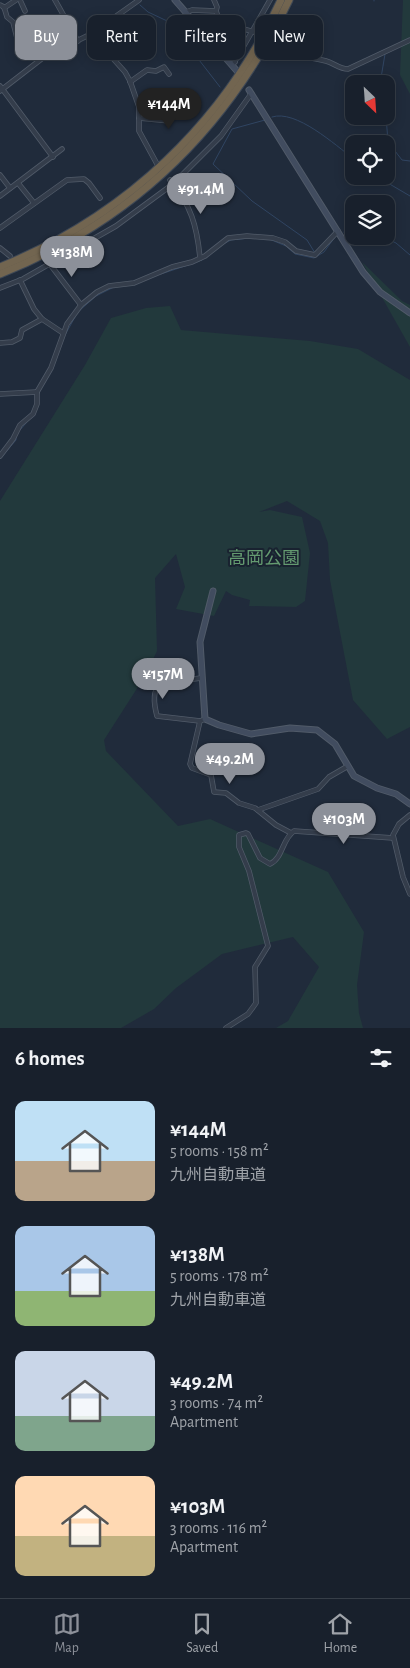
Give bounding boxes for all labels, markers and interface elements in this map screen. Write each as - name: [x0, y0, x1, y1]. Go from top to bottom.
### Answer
- chip: Buy: [15, 15, 77, 60]
- chip: Rent: [87, 15, 156, 60]
- chip: Filters: [166, 15, 245, 60]
- chip: New: [255, 15, 323, 60]
- north arrow: [345, 75, 395, 125]
- map controls: [345, 75, 395, 245]
- pin: ¥144M: [134, 88, 204, 130]
- text: ¥144M: [147, 96, 191, 112]
- button: locate: [345, 135, 395, 185]
- pin: ¥91.4M: [160, 172, 242, 215]
- text: ¥91.4M: [178, 181, 224, 197]
- button: layers: [345, 195, 395, 245]
- pin: ¥138M: [37, 236, 107, 278]
- text: ¥138M: [51, 244, 93, 260]
- park label: 高岡公園: [228, 549, 300, 568]
- pin: ¥157M: [128, 658, 198, 700]
- text: ¥157M: [143, 666, 183, 682]
- pin: ¥49.2M: [189, 742, 271, 785]
- text: ¥49.2M: [206, 751, 254, 767]
- pin: ¥103M: [309, 802, 379, 845]
- text: ¥103M: [323, 811, 365, 827]
- icon: filters: [367, 1044, 395, 1072]
- text: 6 homes: [15, 1048, 85, 1069]
- text: ¥144M: [170, 1119, 226, 1140]
- icon: home: [55, 1121, 115, 1181]
- text: 5 rooms · 158 m²: [170, 1143, 269, 1159]
- text: 九州自動車道: [170, 1167, 266, 1183]
- text: ¥138M: [170, 1244, 225, 1265]
- icon: home: [55, 1246, 115, 1306]
- text: 5 rooms · 178 m²: [170, 1268, 268, 1284]
- text: 九州自動車道: [170, 1292, 266, 1308]
- icon: home: [55, 1371, 115, 1431]
- text: ¥49.2M: [170, 1371, 233, 1392]
- text: 3 rooms · 74 m²: [170, 1395, 263, 1411]
- text: Apartment: [170, 1414, 238, 1430]
- icon: home: [55, 1496, 115, 1556]
- text: ¥103M: [170, 1496, 225, 1517]
- text: 3 rooms · 116 m²: [170, 1520, 267, 1536]
- text: Apartment: [170, 1539, 238, 1555]
- tab: Map: [53, 1610, 81, 1657]
- tab: Saved: [186, 1610, 218, 1657]
- tab: Home: [324, 1610, 357, 1657]

